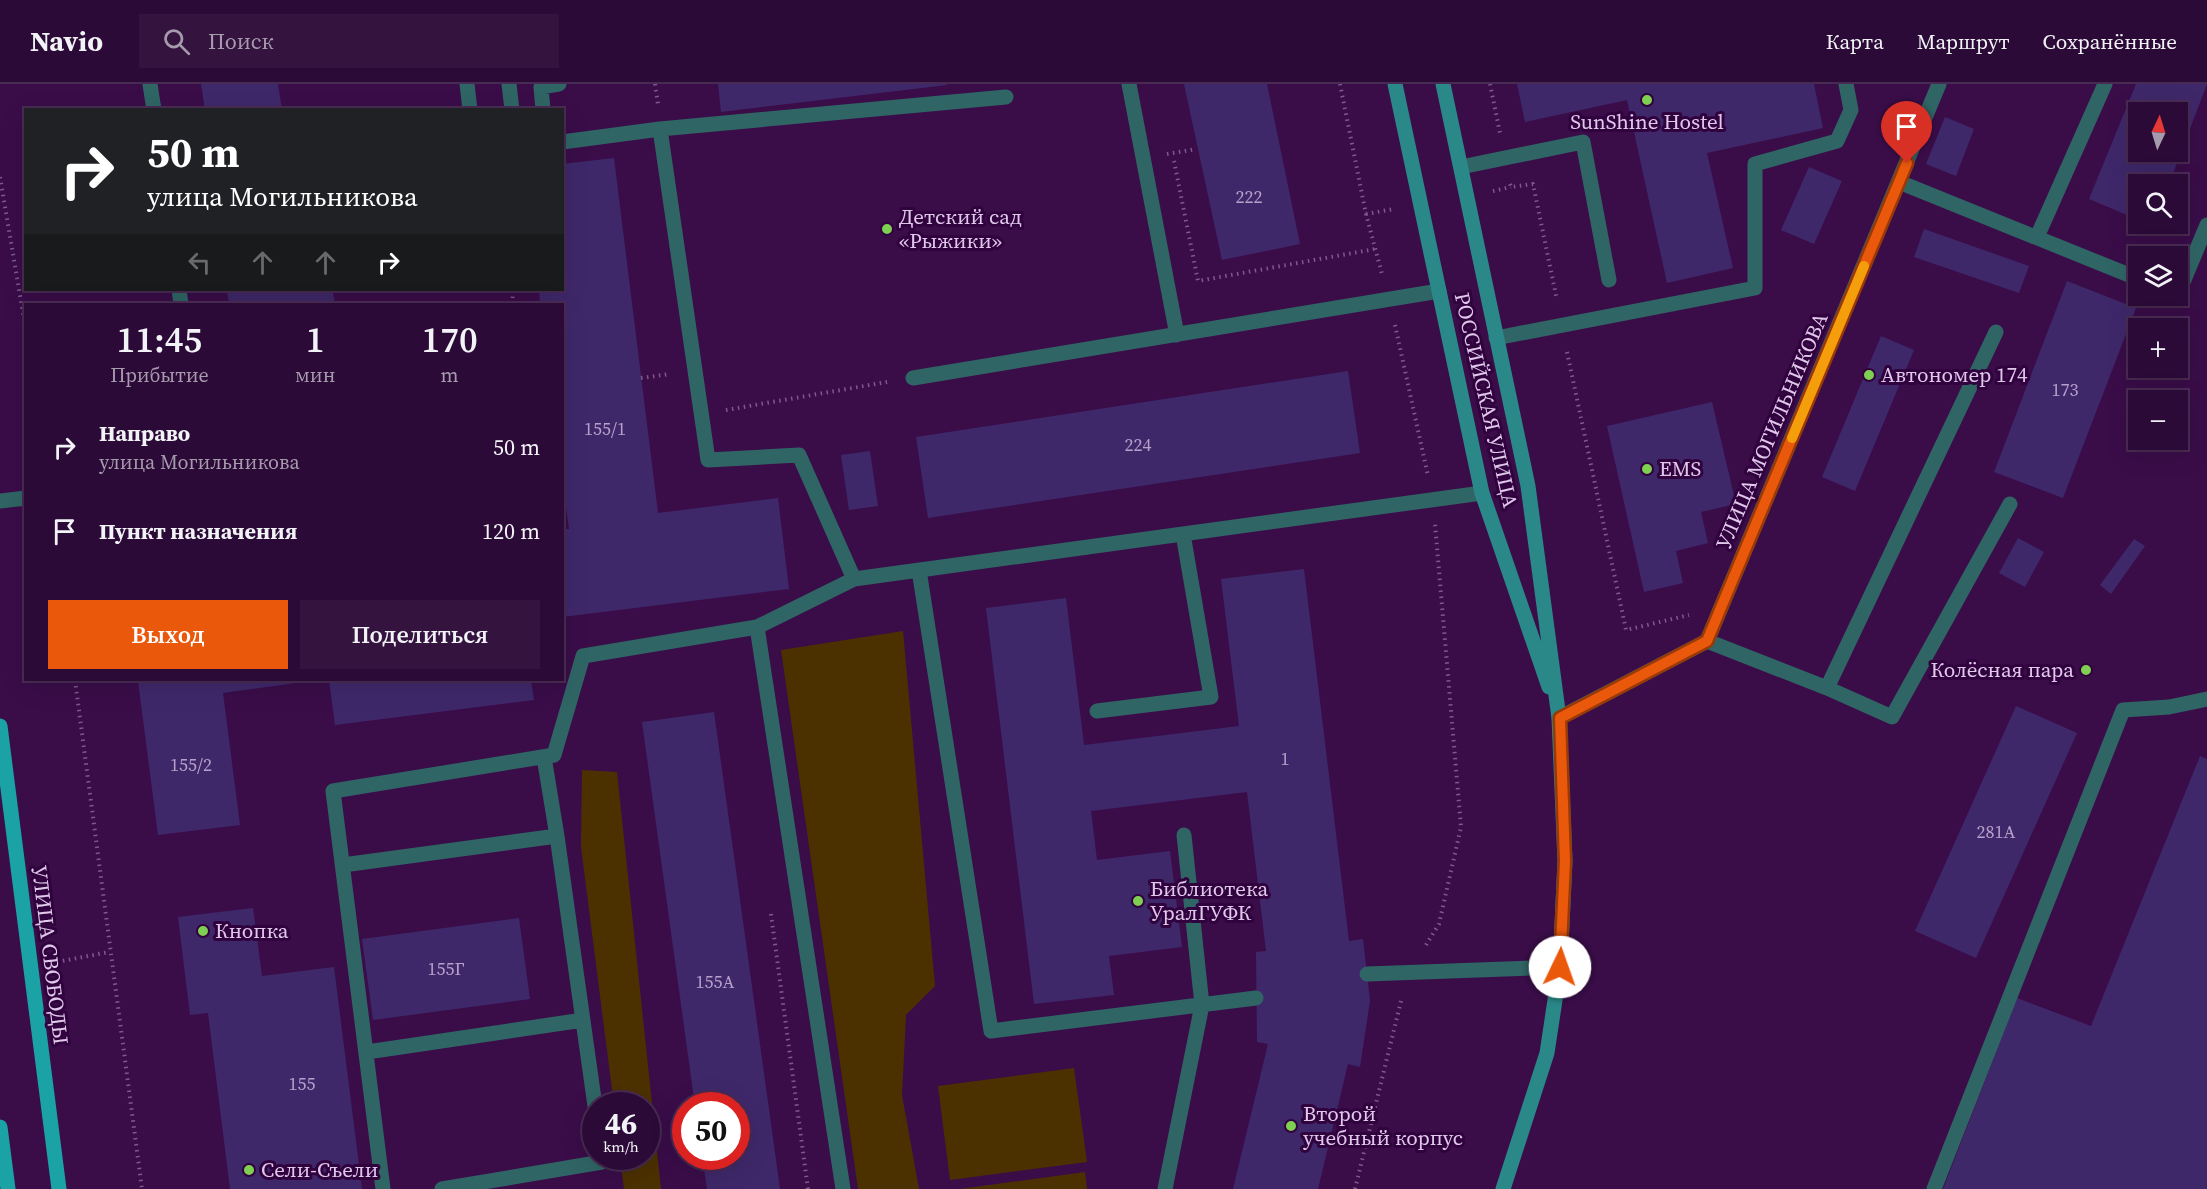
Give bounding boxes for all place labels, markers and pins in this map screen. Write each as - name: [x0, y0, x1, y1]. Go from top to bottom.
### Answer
- marker: SunShine Hostel: [1640, 93, 1654, 107]
- pin: [1881, 101, 1932, 163]
- place label: SunShine Hostel: [1570, 107, 1724, 136]
- place label: Детский сад «Рыжики»: [899, 202, 1022, 255]
- marker: Детский сад «Рыжики»: [880, 222, 894, 236]
- place label: Автономер 174: [1881, 360, 2028, 389]
- marker: Автономер 174: [1862, 368, 1876, 382]
- place label: EMS: [1659, 454, 1701, 483]
- marker: EMS: [1640, 462, 1654, 476]
- place label: Колёсная пара: [1931, 655, 2074, 684]
- marker: Колёсная пара: [2079, 663, 2093, 677]
- place label: Библиотека УралГУФК: [1150, 874, 1268, 927]
- marker: Библиотека УралГУФК: [1131, 894, 1145, 908]
- place label: Кнопка: [215, 916, 289, 945]
- marker: Кнопка: [196, 924, 210, 938]
- place label: Второй учебный корпус: [1303, 1099, 1463, 1152]
- marker: Второй учебный корпус: [1284, 1119, 1298, 1133]
- place label: Сели-Съели: [261, 1155, 378, 1184]
- marker: Сели-Съели: [242, 1163, 256, 1177]

